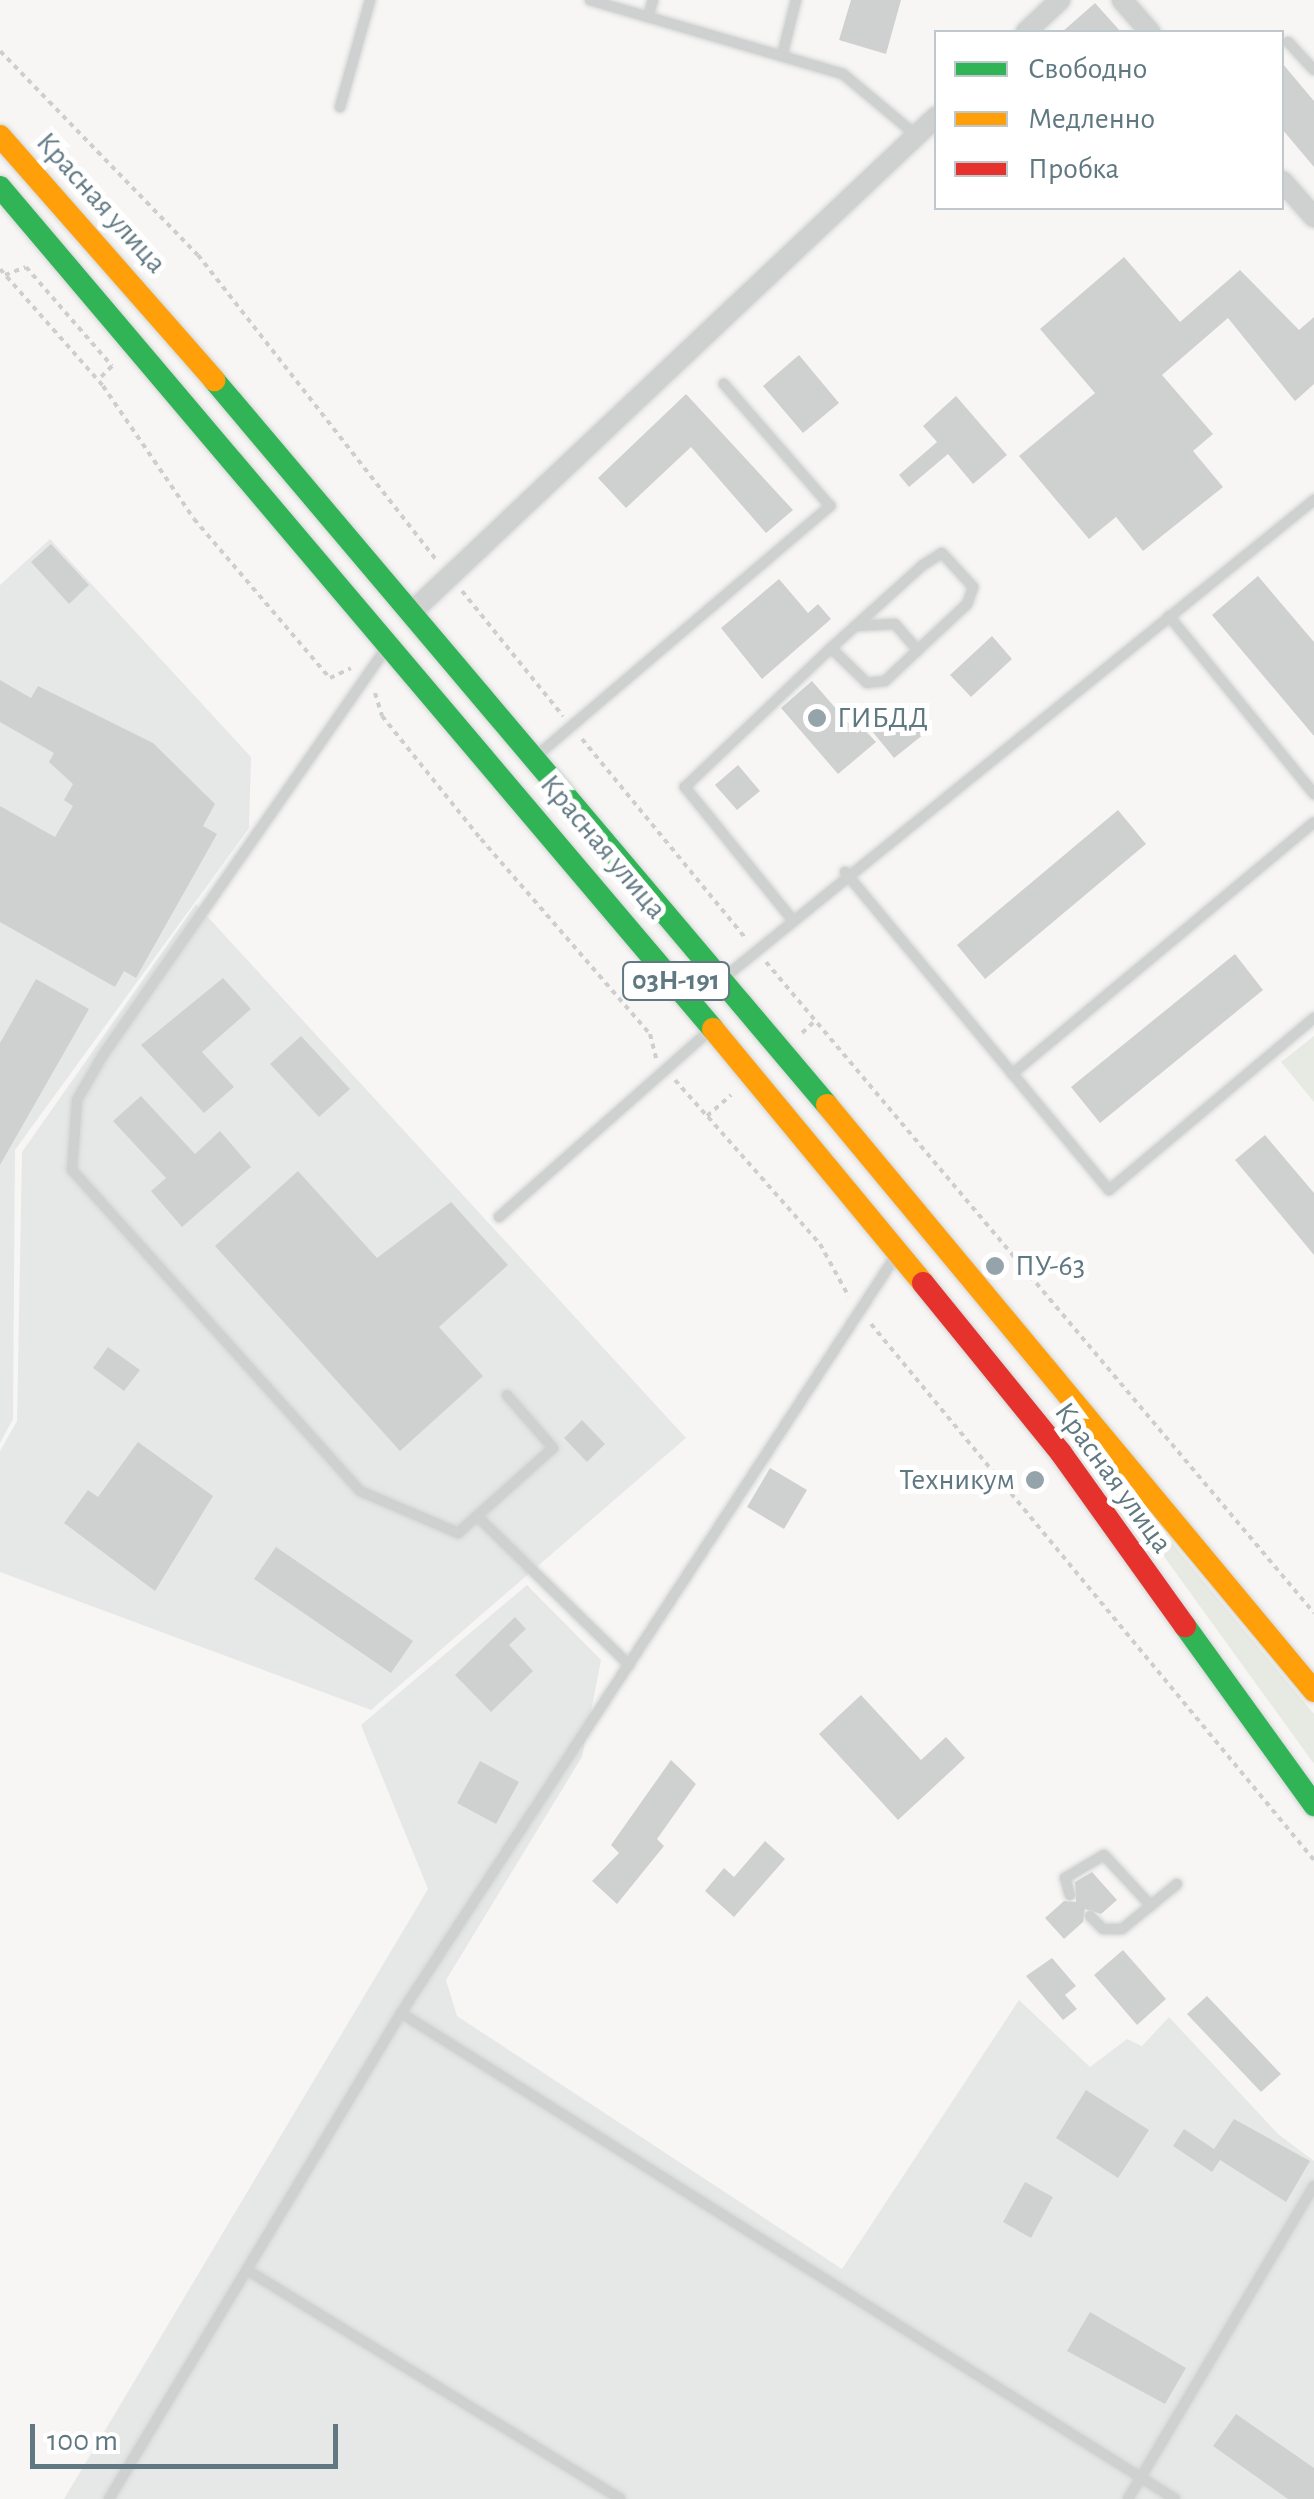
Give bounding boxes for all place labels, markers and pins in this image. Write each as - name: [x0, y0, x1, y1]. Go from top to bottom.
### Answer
- place label: ГИБДД: [837, 700, 928, 736]
- marker: ГИБДД: [806, 707, 828, 729]
- place label: ПУ-63: [1015, 1248, 1085, 1284]
- marker: ПУ-63: [984, 1255, 1006, 1277]
- place label: Техникум: [899, 1462, 1015, 1498]
- marker: Техникум: [1024, 1469, 1046, 1491]

